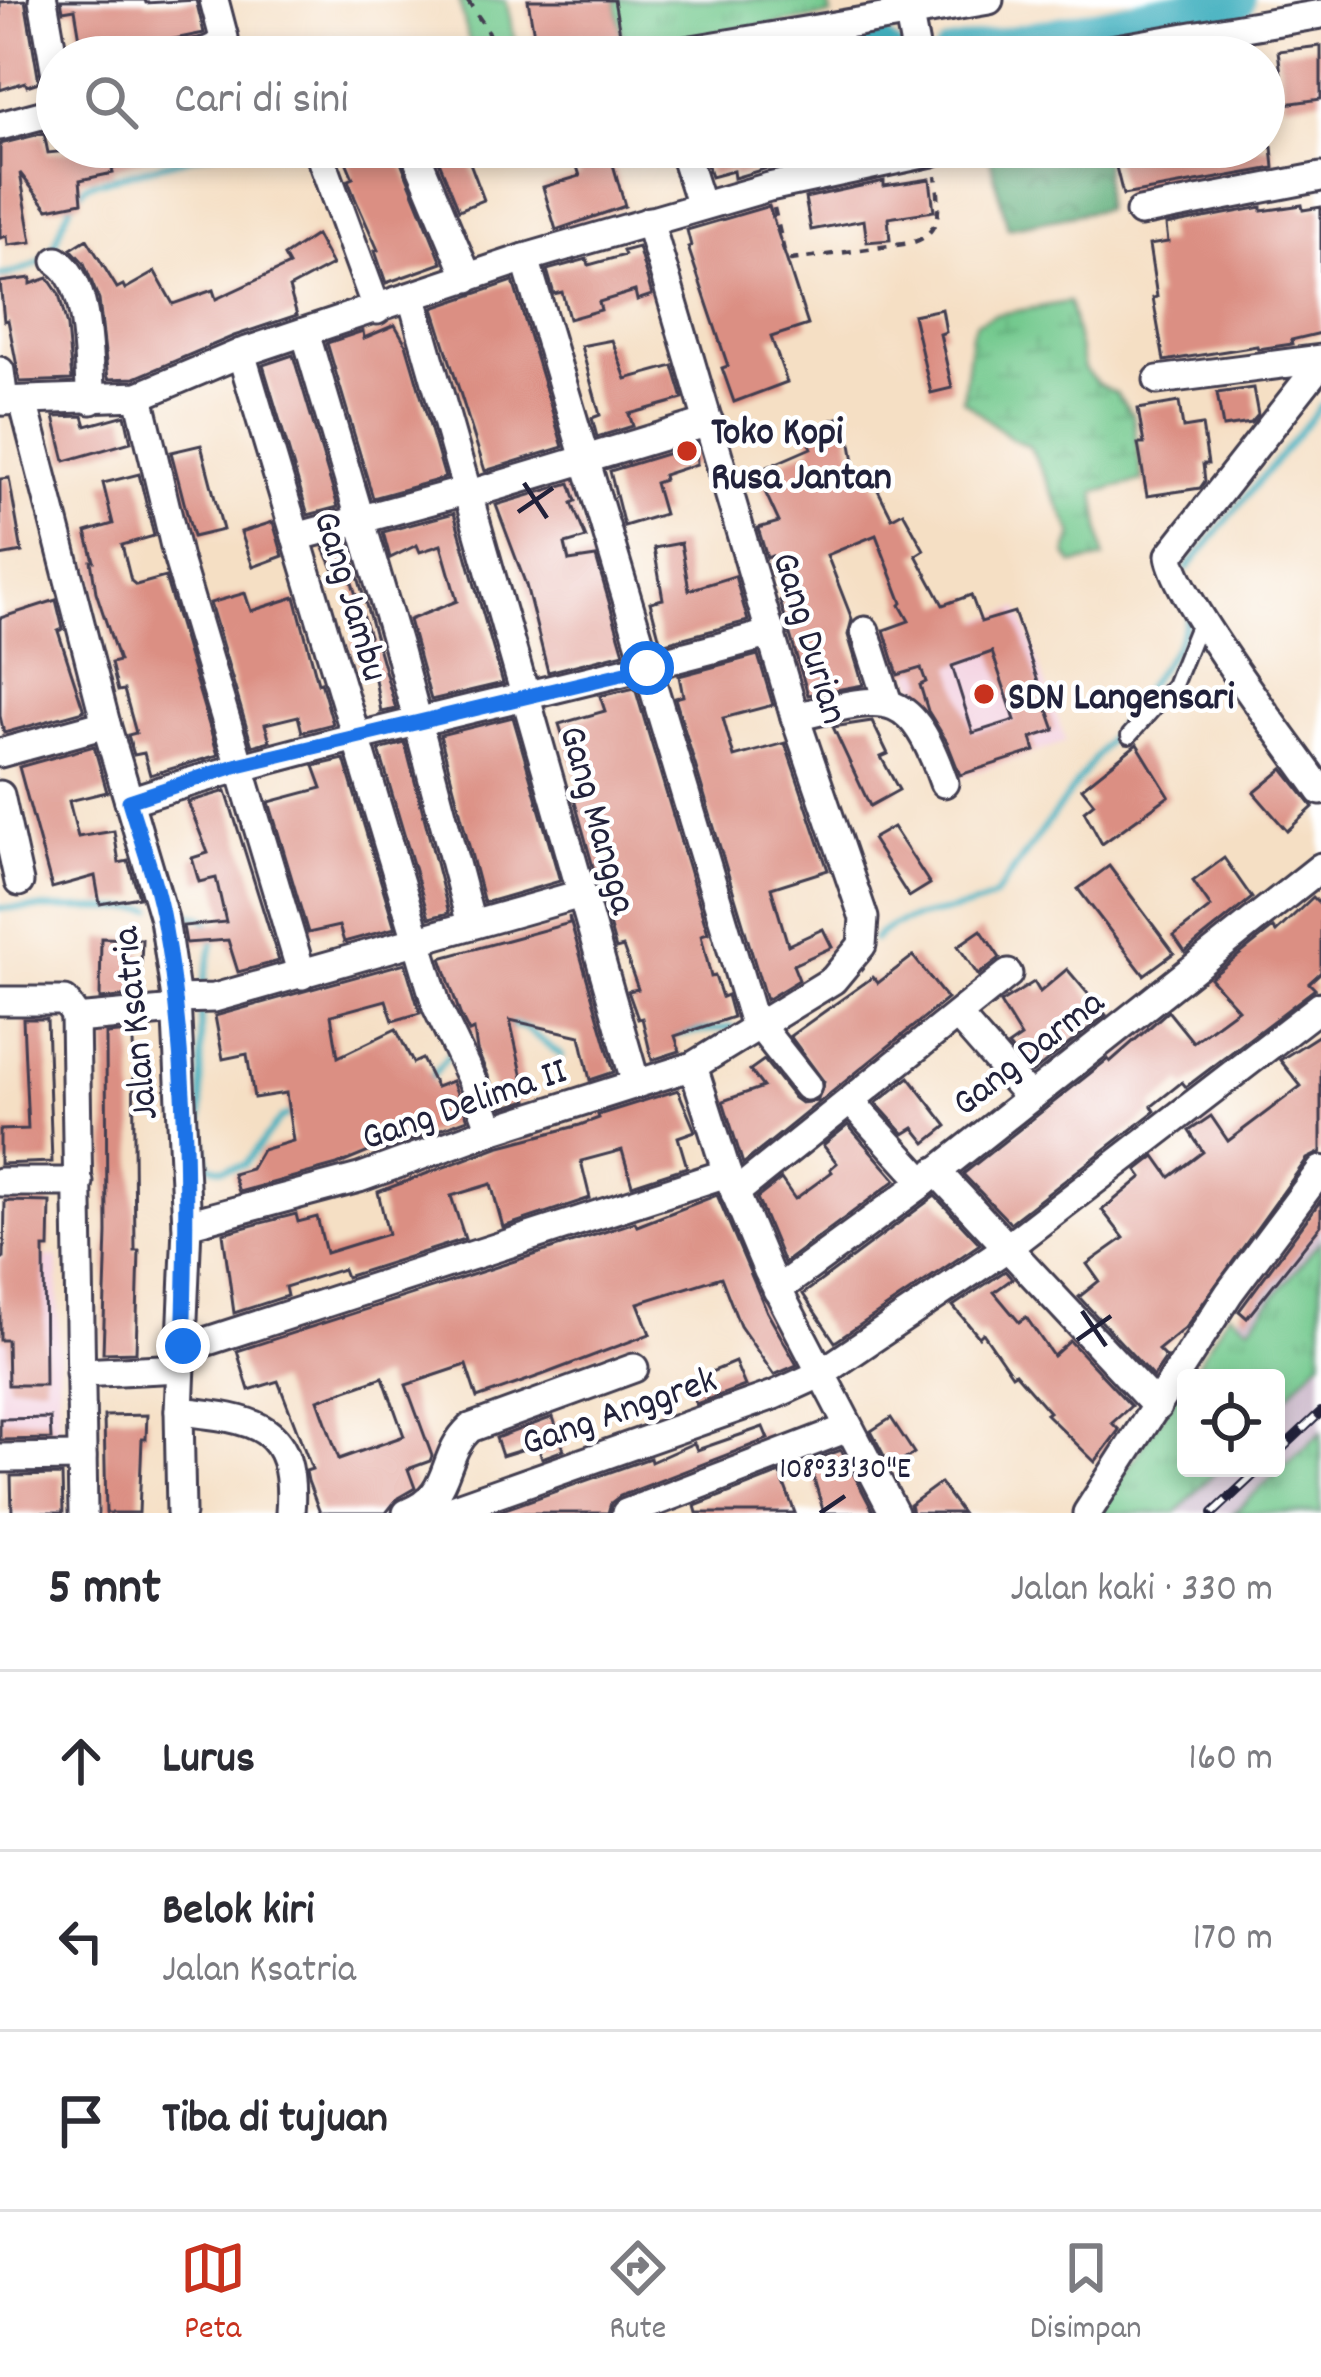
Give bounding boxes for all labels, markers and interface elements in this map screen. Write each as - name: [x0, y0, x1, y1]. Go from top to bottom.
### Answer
- search box: [36, 36, 1285, 168]
- icon: search: [78, 69, 144, 135]
- text: Cari di sini: [174, 70, 348, 134]
- place label: Toko Kopi Rusa Jantan: [711, 408, 892, 508]
- marker: Toko Kopi Rusa Jantan: [674, 438, 700, 464]
- street label: Gang Jambu: [296, 505, 400, 689]
- street label: Gang Durian: [755, 546, 859, 732]
- route start: [620, 641, 674, 695]
- place label: SDN Langensari: [1008, 673, 1234, 728]
- marker: SDN Langensari: [971, 681, 997, 707]
- street label: Gang Mangga: [542, 720, 648, 922]
- street label: Jalan Ksatria: [101, 923, 176, 1123]
- street label: Gang Darma: [942, 978, 1118, 1132]
- street label: Gang Delima II: [355, 1046, 575, 1168]
- route end: [156, 1319, 210, 1373]
- street label: Gang Anggrek: [515, 1355, 725, 1473]
- map controls: [1177, 1369, 1285, 1477]
- button: locate: [1177, 1369, 1285, 1477]
- text: 108°33'30"E: [779, 1450, 911, 1493]
- text: 5 mnt: [48, 1555, 161, 1627]
- text: Jalan kaki · 330 m: [1010, 1564, 1273, 1619]
- icon: ahead: [48, 1728, 114, 1794]
- text: Lurus: [162, 1729, 255, 1793]
- text: 160 m: [1188, 1733, 1273, 1788]
- text: Belok kiri: [162, 1881, 314, 1945]
- icon: left: [48, 1908, 114, 1974]
- text: 170 m: [1193, 1913, 1273, 1968]
- text: Jalan Ksatria: [162, 1945, 356, 2000]
- icon: arrive: [48, 2088, 114, 2154]
- text: Tiba di tujuan: [162, 2089, 388, 2153]
- tab: Peta: [180, 2235, 246, 2354]
- tab: Rute: [605, 2235, 671, 2354]
- tab: Disimpan: [1030, 2235, 1141, 2354]

